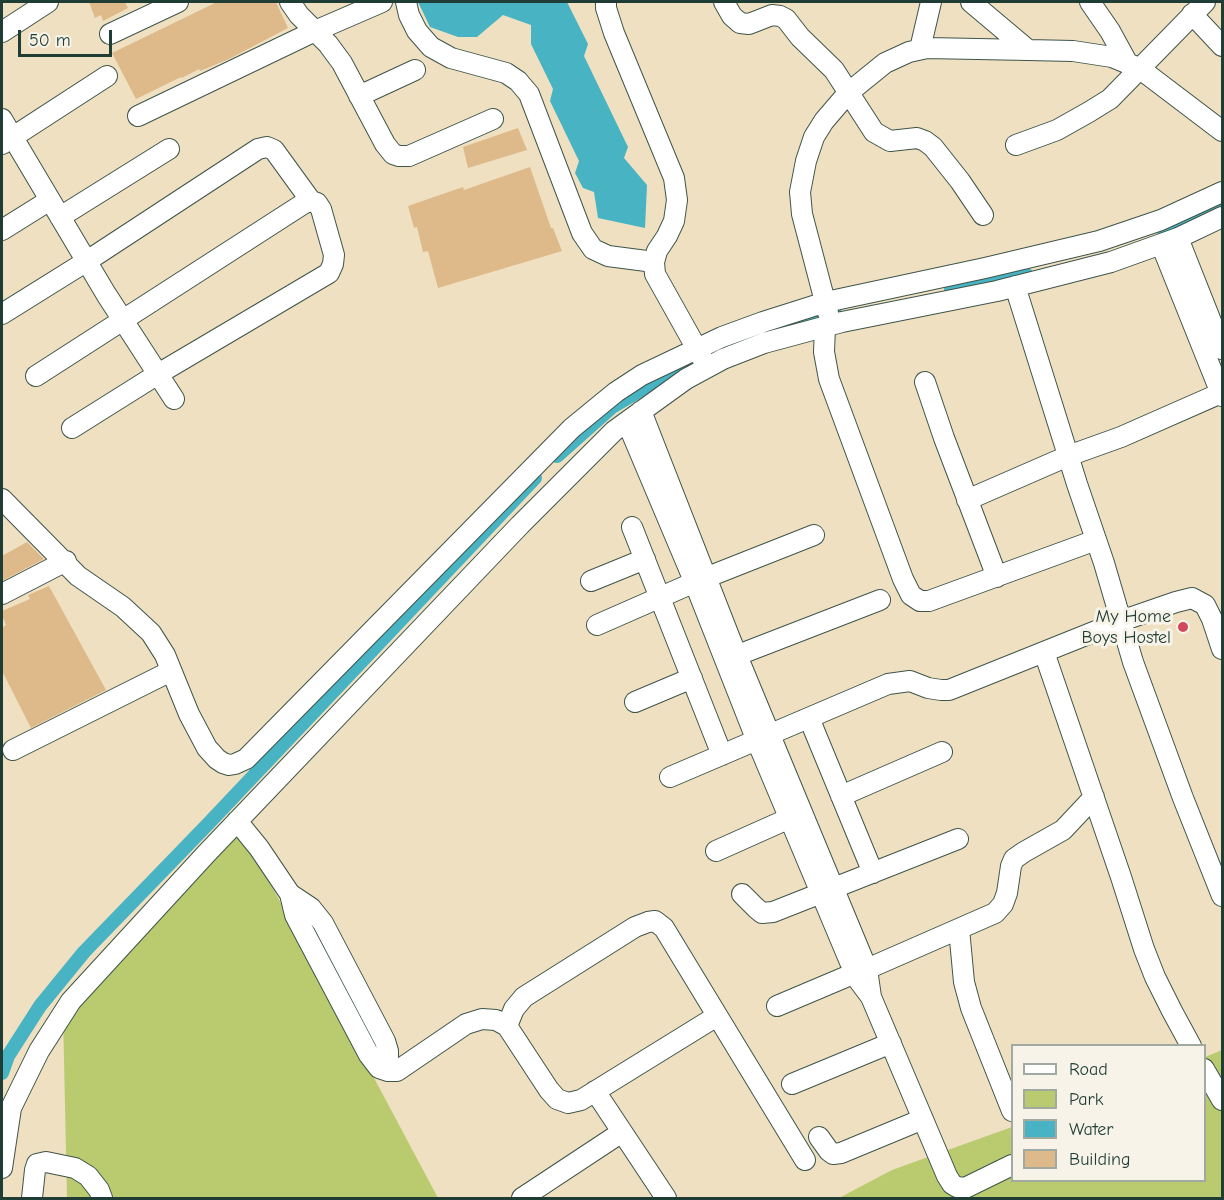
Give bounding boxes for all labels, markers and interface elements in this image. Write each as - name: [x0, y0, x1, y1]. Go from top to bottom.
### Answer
- scale bar: [21, 18, 116, 56]
- text: 50 m: [29, 30, 71, 51]
- place label: My Home Boys Hostel: [1081, 606, 1171, 648]
- marker: My Home Boys Hostel: [1176, 620, 1190, 634]
- legend: [1011, 1044, 1206, 1182]
- text: Road: [1069, 1059, 1108, 1080]
- text: Park: [1069, 1089, 1103, 1110]
- text: Water: [1069, 1119, 1113, 1140]
- text: Building: [1069, 1149, 1131, 1170]

